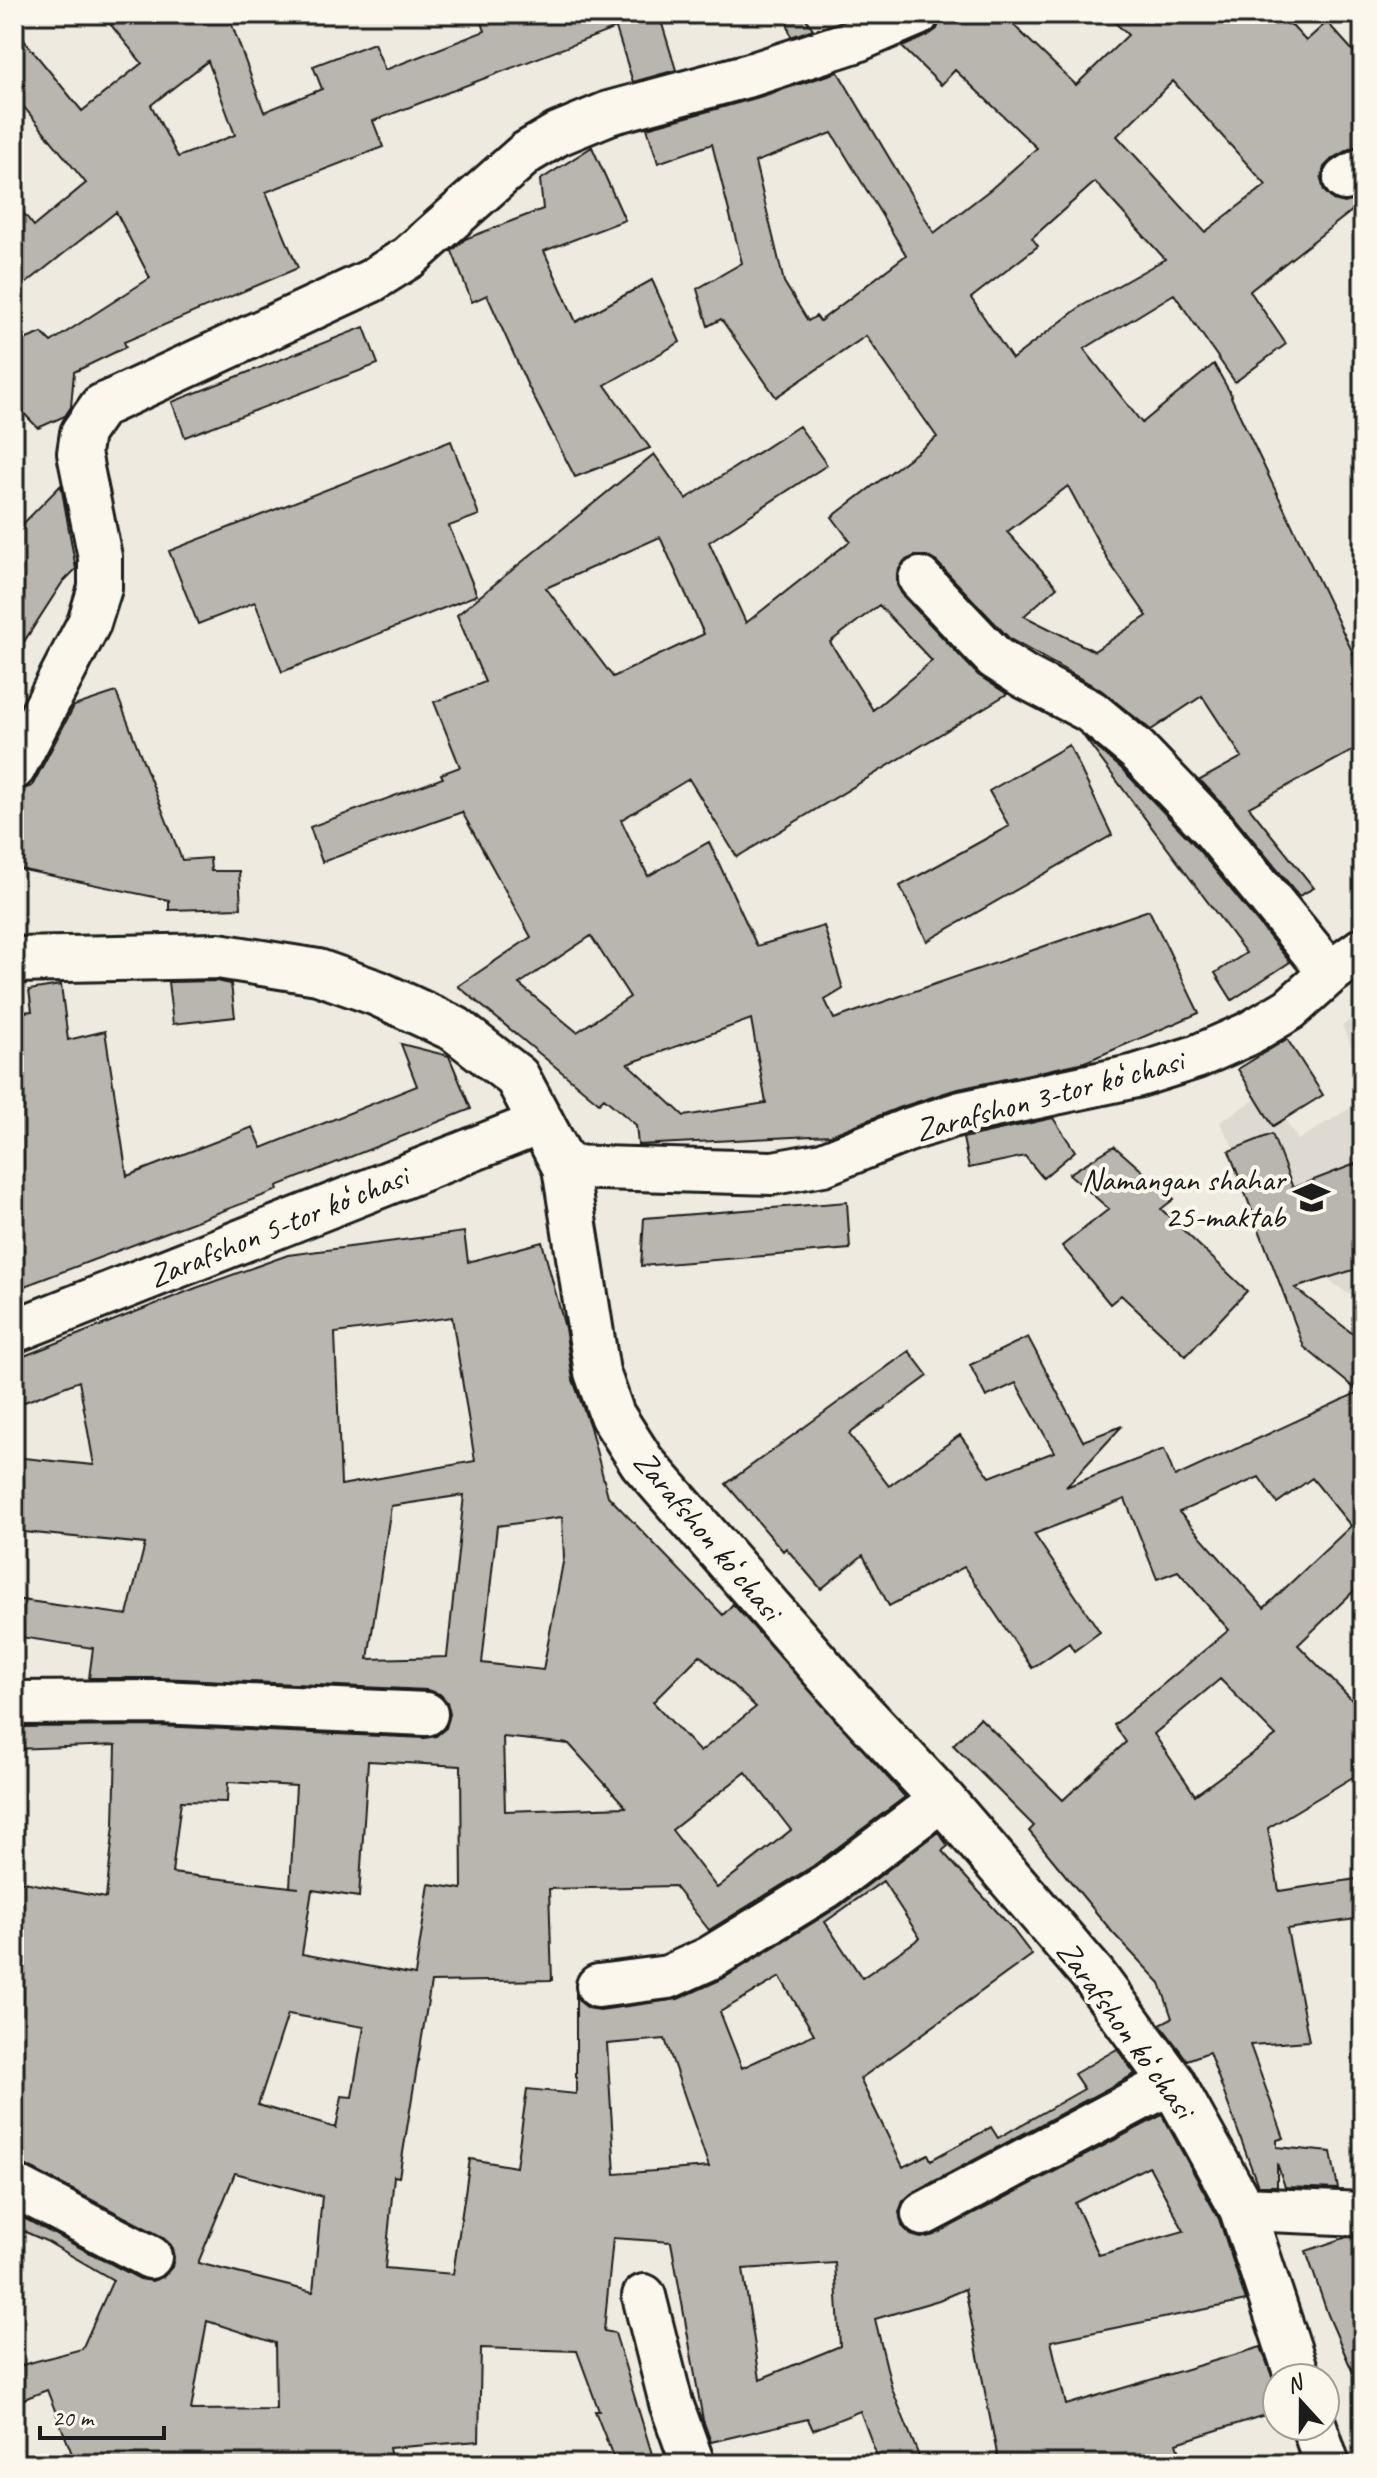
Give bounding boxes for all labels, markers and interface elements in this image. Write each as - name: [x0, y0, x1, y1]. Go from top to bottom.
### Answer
- street label: Zarafshon 3-tor koʻchasi: [911, 1039, 1191, 1151]
- street label: Zarafshon 5-tor koʻchasi: [143, 1154, 417, 1297]
- place label: Namangan shahar 25-maktab: [1081, 1159, 1287, 1237]
- school or university icon: Namangan shahar 25-maktab: [1292, 1178, 1330, 1216]
- street label: Zarafshon koʻchasi: [624, 1442, 793, 1632]
- street label: Zarafshon koʻchasi: [1047, 1932, 1206, 2129]
- north arrow: [1261, 2362, 1341, 2442]
- text: N: [1283, 2368, 1309, 2400]
- scale bar: [40, 2390, 164, 2440]
- text: 20 m: [52, 2403, 95, 2433]

